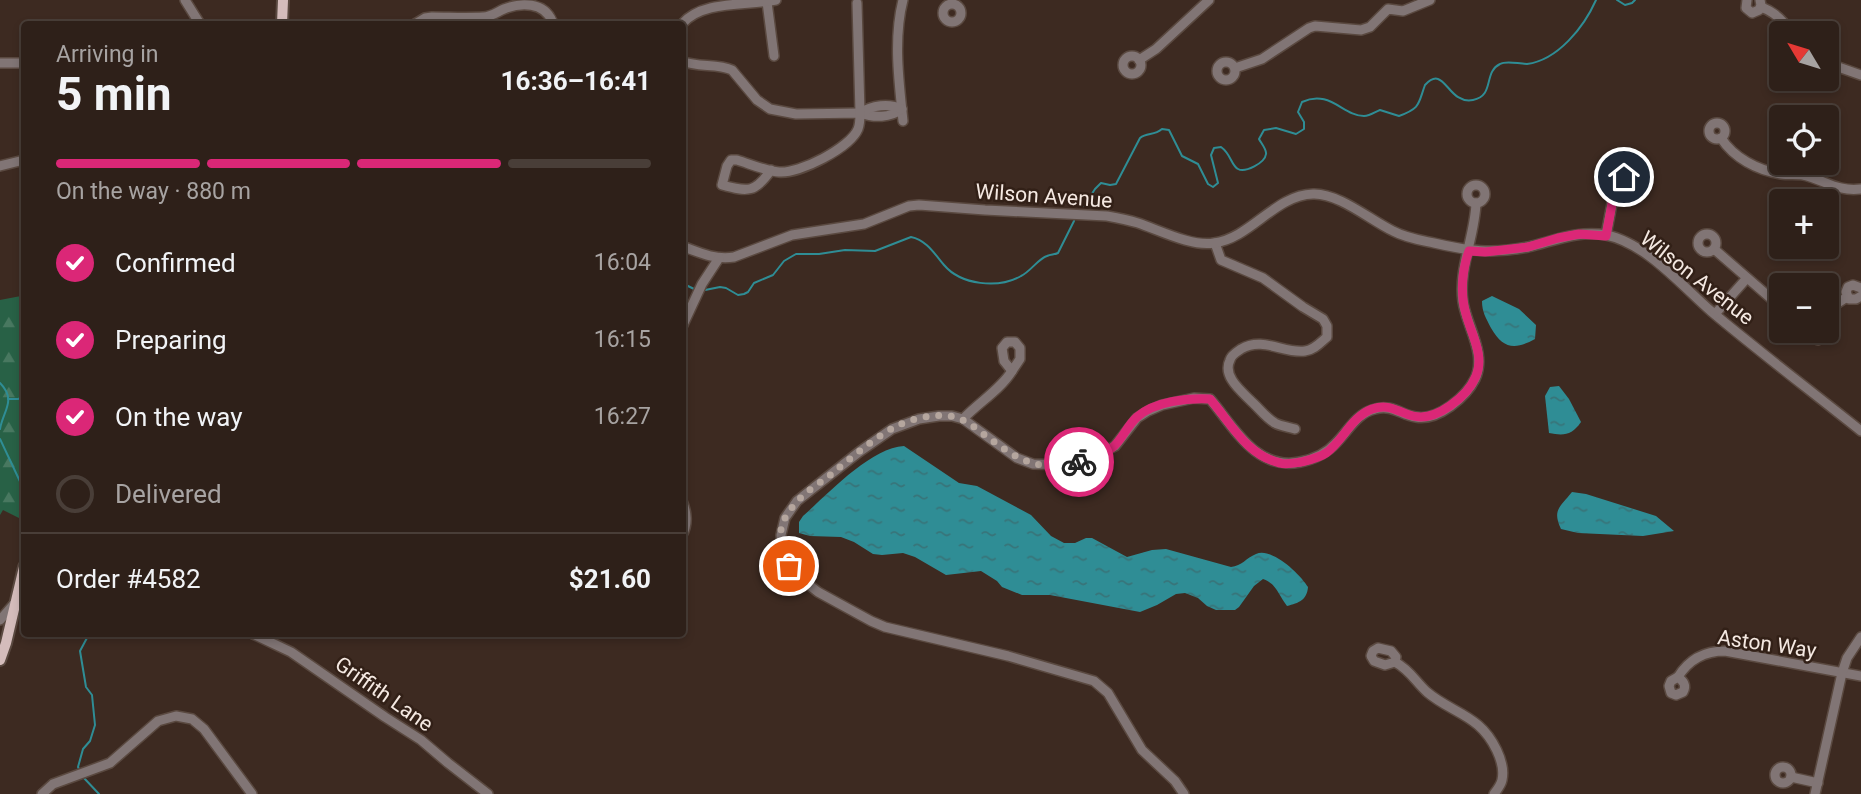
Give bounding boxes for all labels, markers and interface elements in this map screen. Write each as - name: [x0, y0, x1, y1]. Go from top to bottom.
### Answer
- north arrow: [1769, 21, 1839, 91]
- map controls: [1769, 21, 1839, 343]
- text: Arriving in: [56, 41, 159, 68]
- text: 16:36–16:41: [501, 66, 651, 96]
- text: 5 min: [56, 67, 172, 121]
- button: locate: [1769, 105, 1839, 175]
- pin: [1594, 147, 1654, 207]
- icon: home: [1605, 158, 1643, 196]
- text: On the way · 880 m: [56, 178, 251, 205]
- street label: Wilson Avenue: [975, 179, 1113, 213]
- button: +: [1769, 189, 1839, 259]
- street label: Wilson Avenue: [1636, 226, 1758, 330]
- icon: check: [56, 244, 94, 282]
- text: Confirmed: [115, 248, 236, 278]
- text: 16:04: [594, 249, 651, 276]
- button: −: [1769, 273, 1839, 343]
- icon: check: [56, 321, 94, 359]
- text: Preparing: [115, 325, 227, 355]
- text: 16:15: [594, 326, 651, 353]
- icon: check: [56, 398, 94, 436]
- text: On the way: [115, 402, 243, 432]
- text: 16:27: [594, 403, 651, 430]
- courier: [1044, 427, 1114, 497]
- icon: bike: [1060, 443, 1098, 481]
- text: Delivered: [115, 479, 222, 509]
- pin: [759, 536, 819, 596]
- icon: bag: [770, 547, 808, 585]
- text: Order #4582: [56, 564, 201, 594]
- text: $21.60: [569, 564, 651, 594]
- street label: Aston Way: [1716, 625, 1818, 663]
- street label: Griffith Lane: [331, 652, 437, 736]

